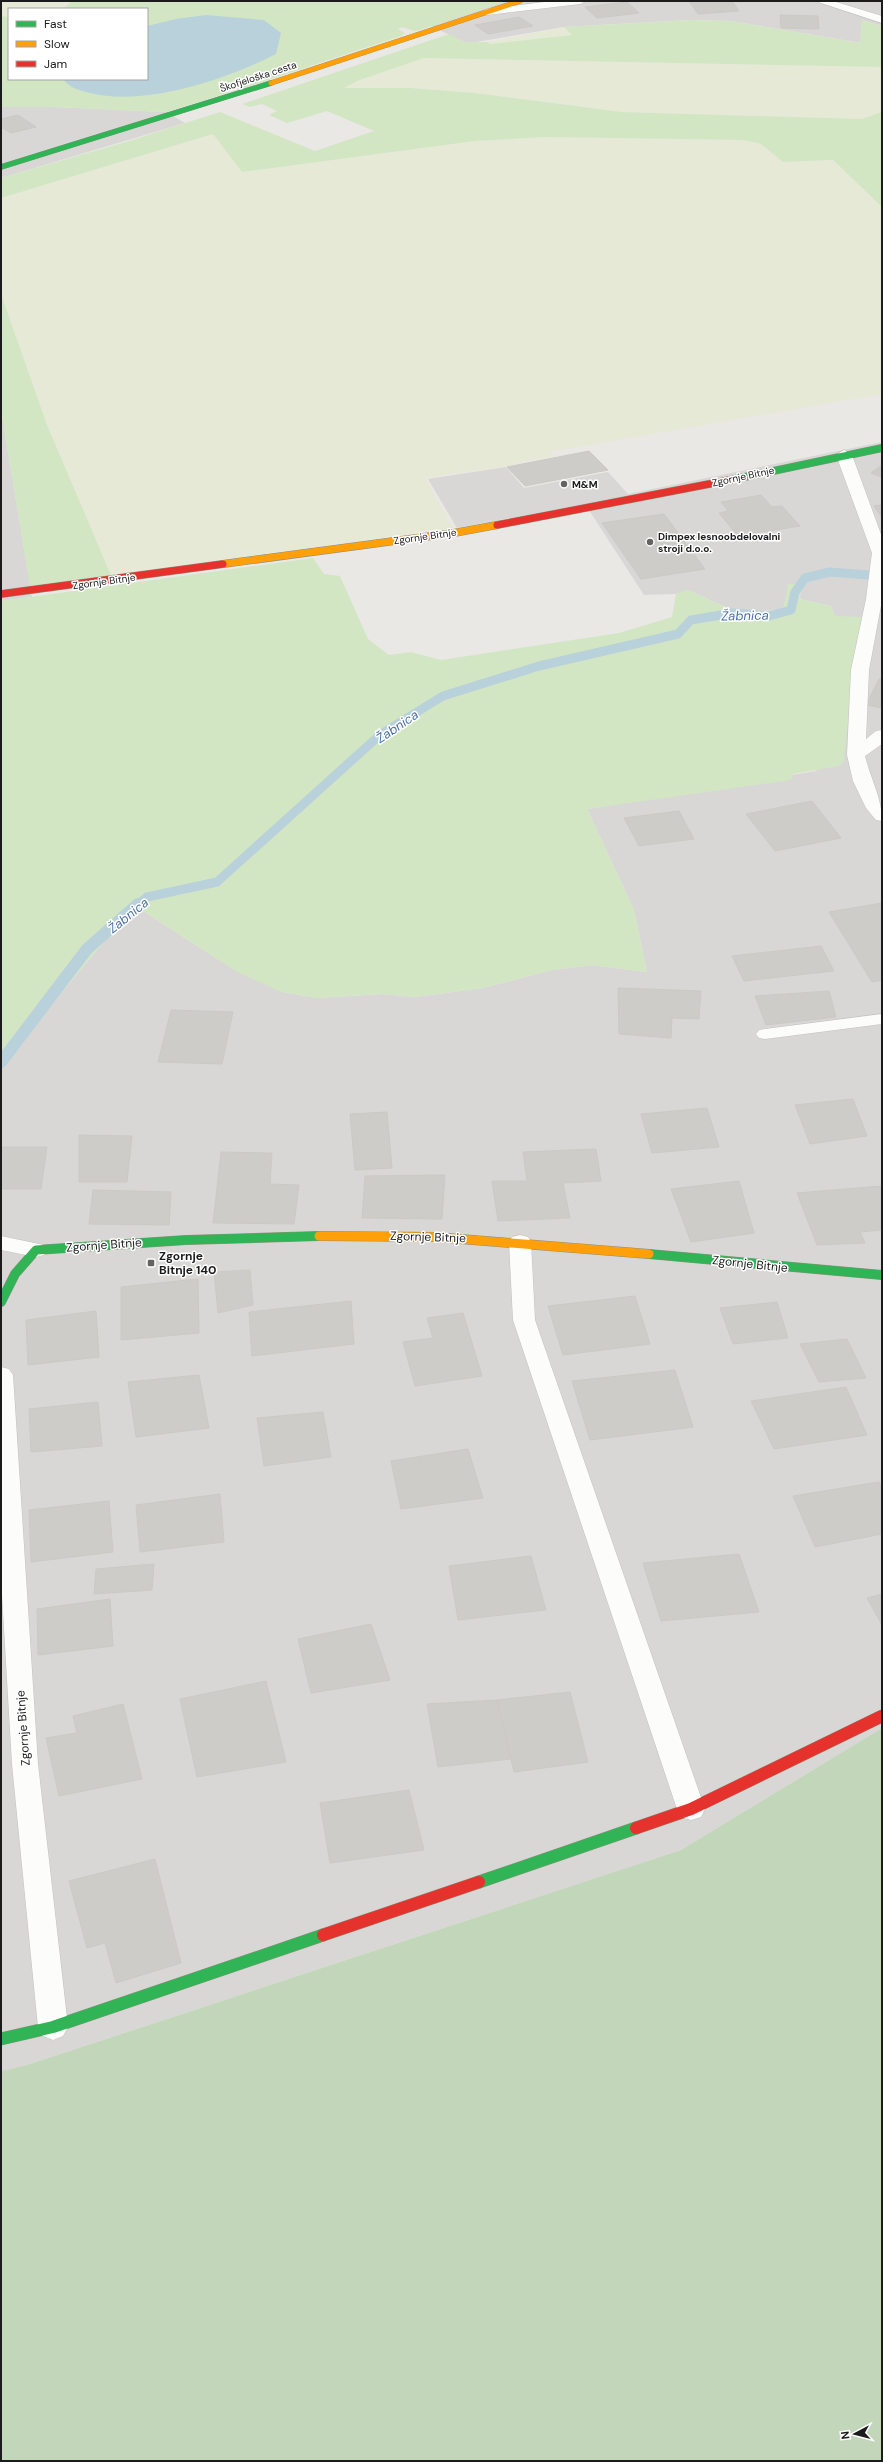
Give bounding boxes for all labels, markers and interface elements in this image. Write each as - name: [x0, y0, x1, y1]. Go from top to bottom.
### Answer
- legend: [8, 8, 148, 80]
- text: Fast: [44, 16, 67, 32]
- text: Slow: [44, 36, 70, 52]
- text: Jam: [44, 56, 67, 72]
- street label: Škofjeloška cesta: [218, 58, 298, 95]
- street label: Zgornje Bitnje: [711, 464, 776, 489]
- place label: M&M: [572, 478, 598, 491]
- marker: M&M: [559, 479, 569, 489]
- street label: Zgornje Bitnje: [393, 526, 458, 547]
- place label: Dimpex lesnoobdelovalni stroji d.o.o.: [658, 530, 781, 555]
- marker: Dimpex lesnoobdelovalni stroji d.o.o.: [645, 537, 655, 547]
- street label: Zgornje Bitnje: [72, 571, 137, 592]
- water label: Žabnica: [721, 607, 769, 624]
- water label: Žabnica: [373, 706, 422, 747]
- water label: Žabnica: [105, 894, 152, 937]
- street label: Zgornje Bitnje: [390, 1228, 466, 1246]
- street label: Zgornje Bitnje: [66, 1234, 143, 1256]
- place label: Zgornje Bitnje 140: [159, 1248, 217, 1278]
- street label: Zgornje Bitnje: [711, 1252, 789, 1276]
- marker: Zgornje Bitnje 140: [146, 1258, 156, 1268]
- street label: Zgornje Bitnje: [12, 1689, 34, 1766]
- north arrow: [835, 2414, 875, 2454]
- text: N: [838, 2430, 853, 2440]

